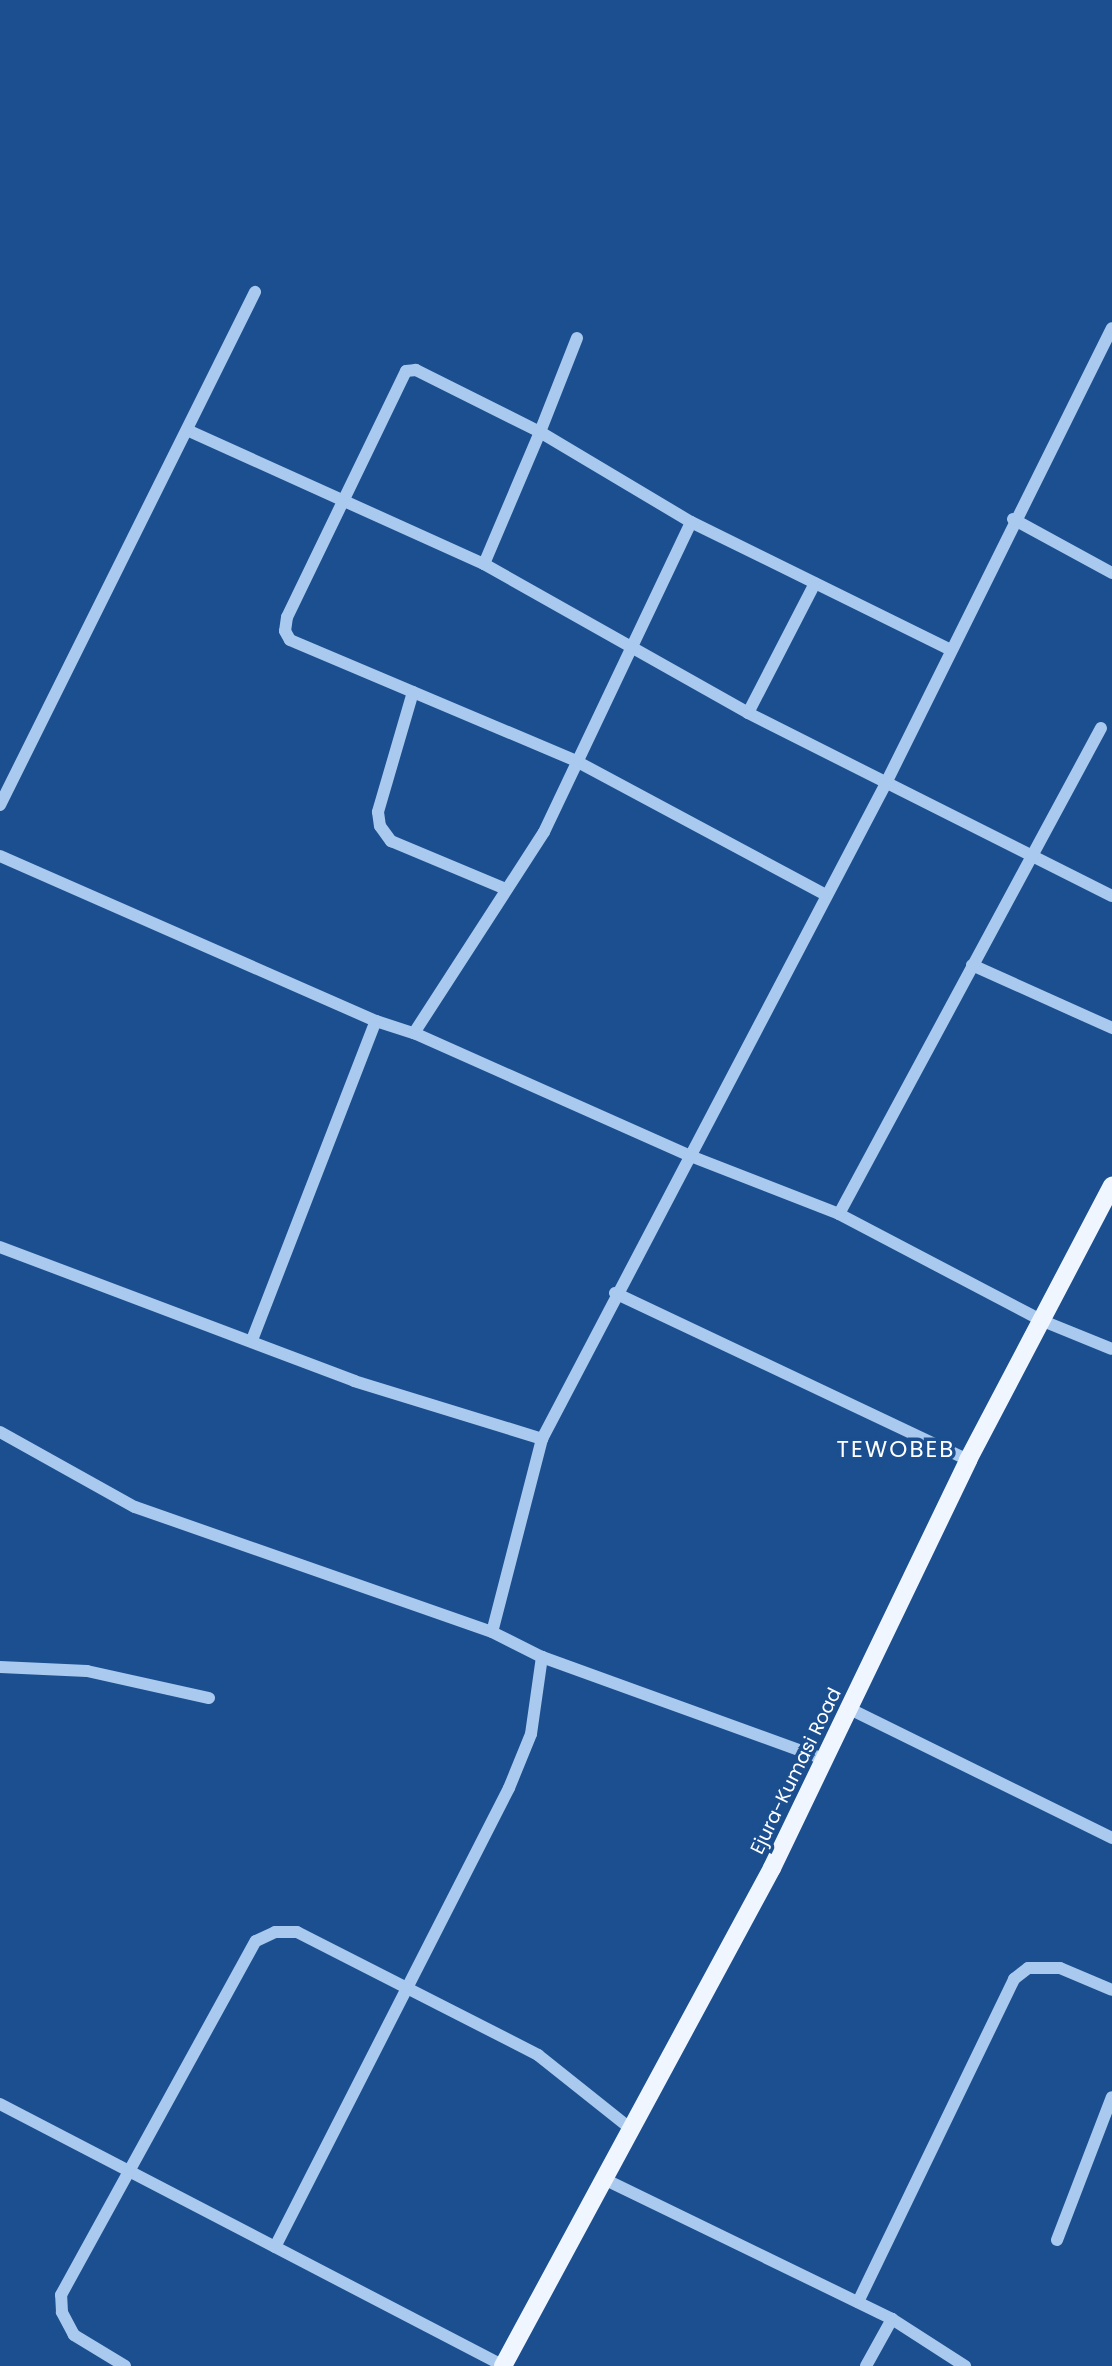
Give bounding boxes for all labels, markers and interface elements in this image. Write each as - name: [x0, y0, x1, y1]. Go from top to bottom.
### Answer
- district label: TEWOBEB: [837, 1435, 955, 1463]
- street label: Ejura-Kumasi Road: [746, 1684, 846, 1858]

